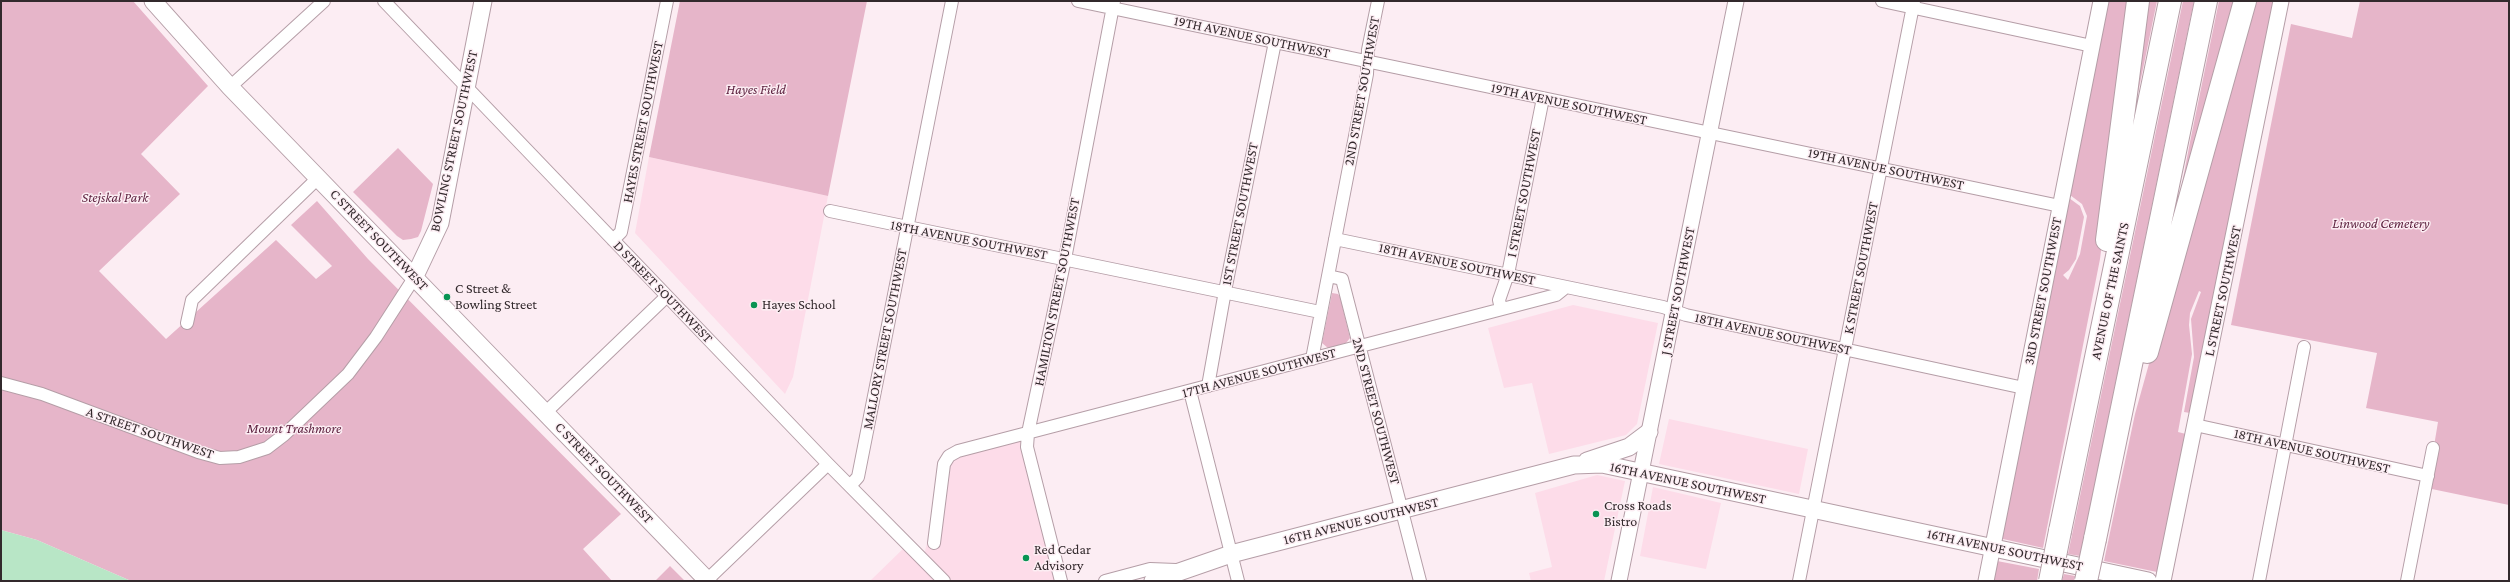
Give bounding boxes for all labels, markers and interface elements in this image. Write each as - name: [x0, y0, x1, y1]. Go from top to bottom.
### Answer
- street label: 19TH AVENUE SOUTHWEST: [1172, 12, 1332, 62]
- street label: 2ND STREET SOUTHWEST: [1341, 15, 1383, 167]
- street label: HAYES STREET SOUTHWEST: [619, 40, 667, 204]
- street label: BOWLING STREET SOUTHWEST: [427, 49, 481, 233]
- street label: 19TH AVENUE SOUTHWEST: [1489, 79, 1649, 129]
- park label: Hayes Field: [726, 82, 786, 98]
- street label: I STREET SOUTHWEST: [1503, 127, 1545, 259]
- street label: 1ST STREET SOUTHWEST: [1218, 141, 1262, 287]
- street label: 19TH AVENUE SOUTHWEST: [1806, 144, 1966, 194]
- street label: C STREET SOUTHWEST: [326, 186, 432, 294]
- park label: Stejskal Park: [82, 190, 148, 206]
- street label: HAMILTON STREET SOUTHWEST: [1030, 196, 1084, 388]
- street label: K STREET SOUTHWEST: [1840, 200, 1882, 336]
- street label: 3RD STREET SOUTHWEST: [2020, 216, 2066, 366]
- park label: Linwood Cemetery: [2332, 216, 2430, 232]
- street label: 18TH AVENUE SOUTHWEST: [889, 217, 1049, 263]
- street label: AVENUE OF THE SAINTS: [2087, 221, 2133, 361]
- street label: L STREET SOUTHWEST: [2201, 224, 2245, 358]
- street label: J STREET SOUTHWEST: [1657, 225, 1699, 357]
- street label: D STREET SOUTHWEST: [610, 237, 716, 347]
- street label: 18TH AVENUE SOUTHWEST: [1377, 239, 1537, 289]
- street label: MALLORY STREET SOUTHWEST: [859, 247, 911, 431]
- place label: C Street & Bowling Street: [455, 281, 537, 314]
- marker: C Street & Bowling Street: [442, 292, 452, 302]
- place label: Hayes School: [762, 297, 836, 313]
- marker: Hayes School: [749, 300, 759, 310]
- street label: 18TH AVENUE SOUTHWEST: [1693, 309, 1853, 359]
- street label: 2ND STREET SOUTHWEST: [1348, 336, 1404, 486]
- street label: 17TH AVENUE SOUTHWEST: [1180, 344, 1338, 402]
- street label: A STREET SOUTHWEST: [84, 403, 216, 463]
- street label: C STREET SOUTHWEST: [551, 419, 657, 527]
- park label: Mount Trashmore: [247, 421, 341, 437]
- street label: 18TH AVENUE SOUTHWEST: [2232, 425, 2392, 477]
- street label: 16TH AVENUE SOUTHWEST: [1608, 458, 1768, 508]
- street label: 16TH AVENUE SOUTHWEST: [1282, 494, 1440, 548]
- place label: Cross Roads Bistro: [1604, 498, 1671, 530]
- marker: Cross Roads Bistro: [1591, 509, 1601, 519]
- street label: 16TH AVENUE SOUTHWEST: [1925, 525, 2085, 575]
- place label: Red Cedar Advisory: [1034, 542, 1091, 574]
- marker: Red Cedar Advisory: [1021, 553, 1031, 563]

